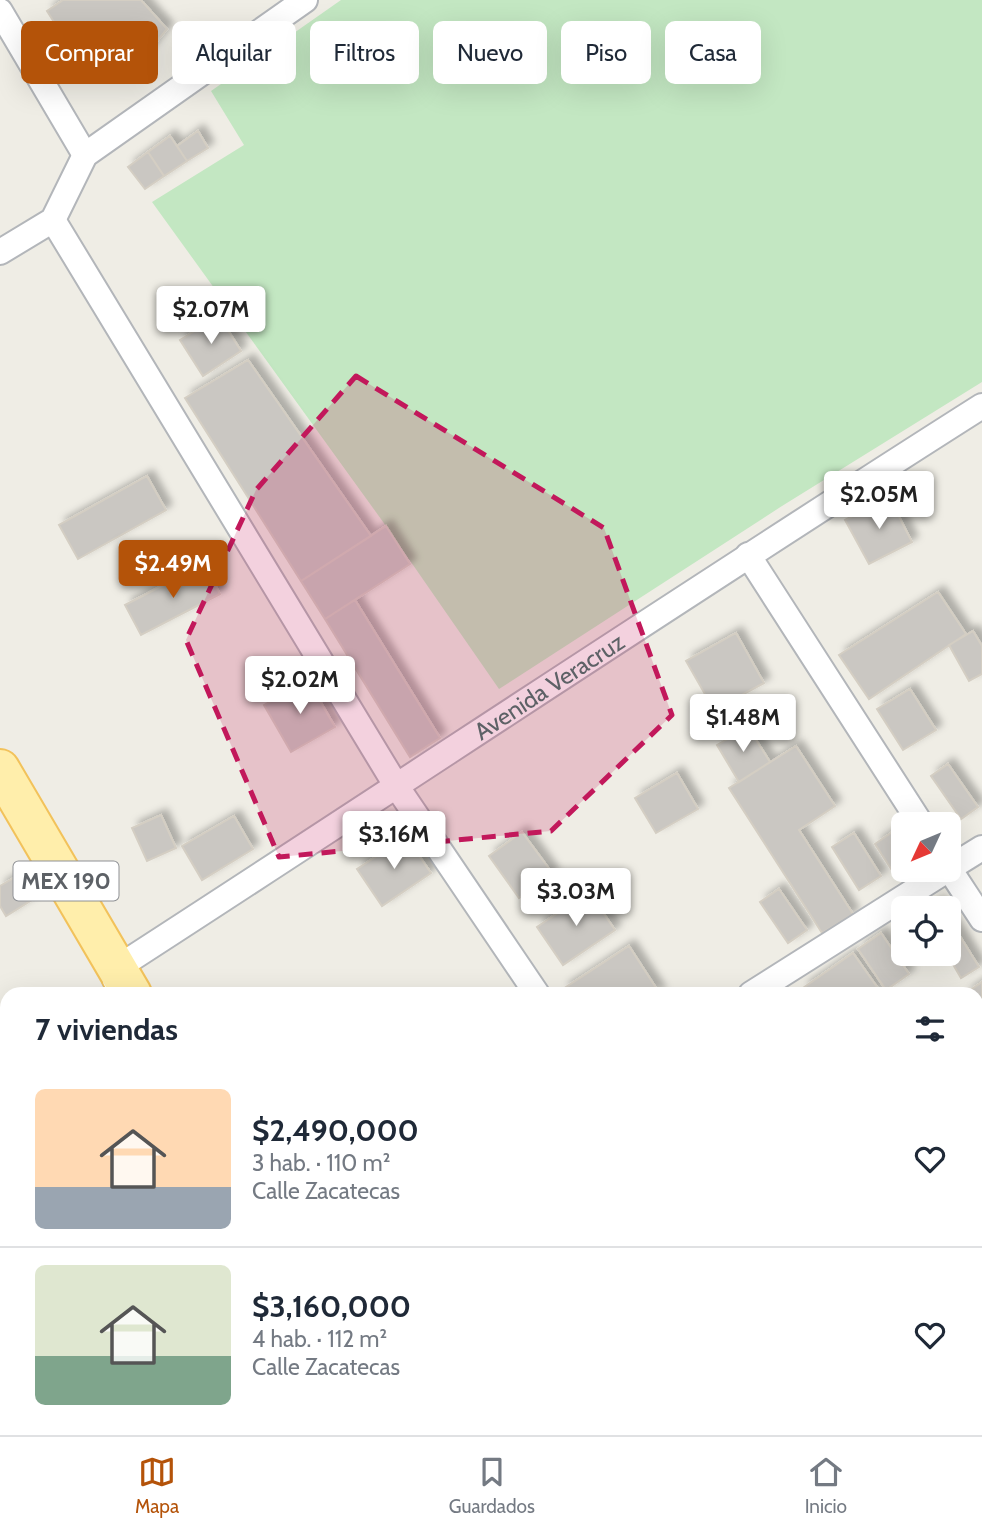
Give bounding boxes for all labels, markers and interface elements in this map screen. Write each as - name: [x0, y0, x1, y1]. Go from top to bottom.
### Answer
- chip: Comprar: [21, 21, 158, 84]
- chip: Alquilar: [172, 21, 296, 84]
- chip: Filtros: [310, 21, 419, 84]
- chip: Nuevo: [433, 21, 547, 84]
- chip: Piso: [561, 21, 651, 84]
- chip: Casa: [665, 21, 761, 84]
- pin: $2.07M: [154, 286, 268, 346]
- text: $2.07M: [172, 295, 250, 323]
- pin: $2.05M: [822, 472, 936, 531]
- text: $2.05M: [840, 480, 918, 508]
- pin: $2.49M: [116, 540, 230, 600]
- text: $2.49M: [135, 549, 211, 577]
- street label: Avenida Veracruz: [468, 626, 629, 746]
- pin: $2.02M: [243, 656, 357, 716]
- text: $2.02M: [261, 665, 339, 693]
- pin: $1.48M: [686, 694, 800, 754]
- text: $1.48M: [706, 703, 780, 731]
- pin: $3.16M: [337, 812, 451, 871]
- north arrow: [891, 812, 961, 882]
- map controls: [891, 812, 961, 966]
- text: $3.16M: [358, 820, 430, 848]
- road number: MEX 190: [14, 862, 119, 900]
- pin: $3.03M: [519, 869, 633, 928]
- text: $3.03M: [537, 877, 615, 905]
- button: locate: [891, 896, 961, 966]
- icon: filters: [911, 1010, 949, 1048]
- text: 7 viviendas: [35, 1011, 178, 1048]
- text: $2,490,000: [252, 1112, 419, 1149]
- icon: home: [91, 1117, 175, 1201]
- icon: heart: [911, 1140, 949, 1178]
- text: 3 hab. · 110 m²: [252, 1149, 390, 1177]
- text: Calle Zacatecas: [252, 1177, 400, 1205]
- text: $3,160,000: [252, 1288, 411, 1325]
- icon: home: [91, 1293, 175, 1377]
- icon: heart: [911, 1316, 949, 1354]
- text: 4 hab. · 112 m²: [252, 1325, 387, 1353]
- text: Calle Zacatecas: [252, 1353, 400, 1381]
- tab: Mapa: [135, 1453, 179, 1518]
- tab: Guardados: [449, 1453, 535, 1518]
- tab: Inicio: [805, 1453, 847, 1518]

